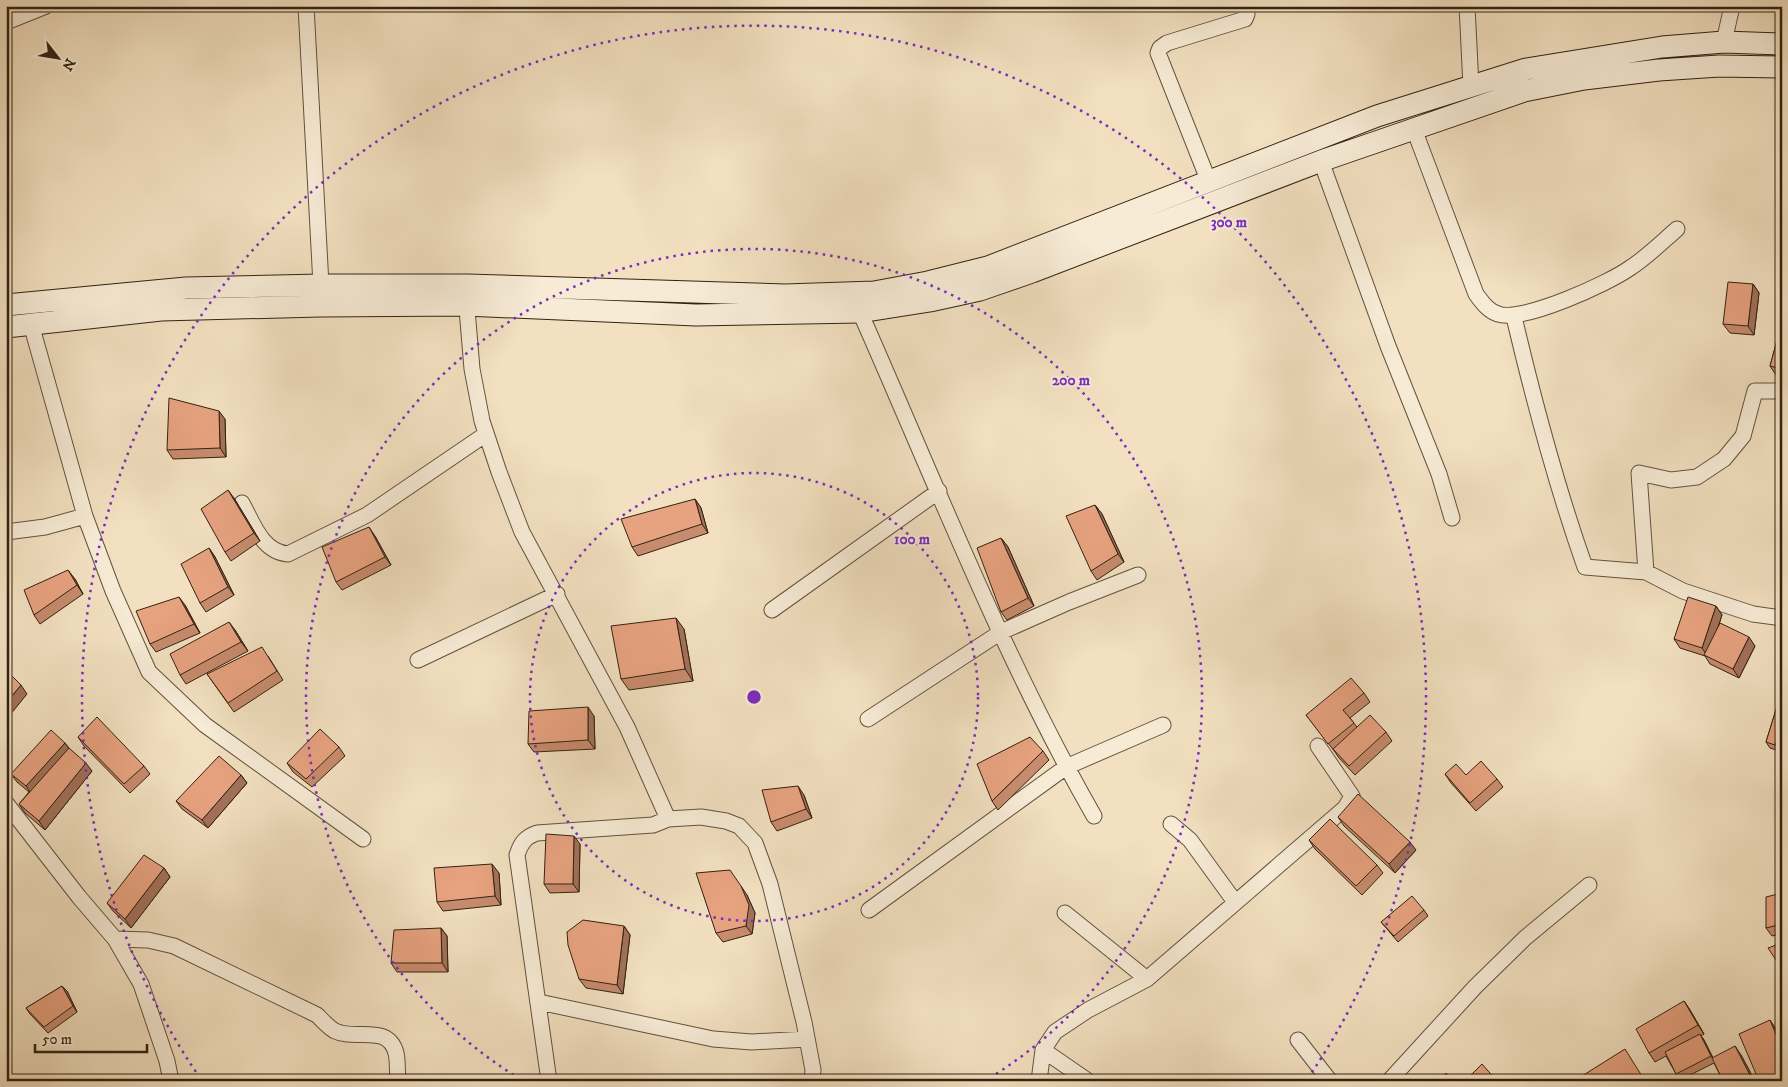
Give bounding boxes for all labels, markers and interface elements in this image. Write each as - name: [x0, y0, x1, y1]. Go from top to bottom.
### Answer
- north arrow: [32, 32, 82, 82]
- text: N: [57, 55, 79, 74]
- text: 300 m: [1211, 213, 1248, 232]
- text: 200 m: [1052, 371, 1091, 390]
- text: 100 m: [894, 530, 931, 549]
- centre of rings: [745, 688, 763, 706]
- scale bar: [35, 1022, 148, 1054]
- text: 50 m: [42, 1030, 72, 1049]

